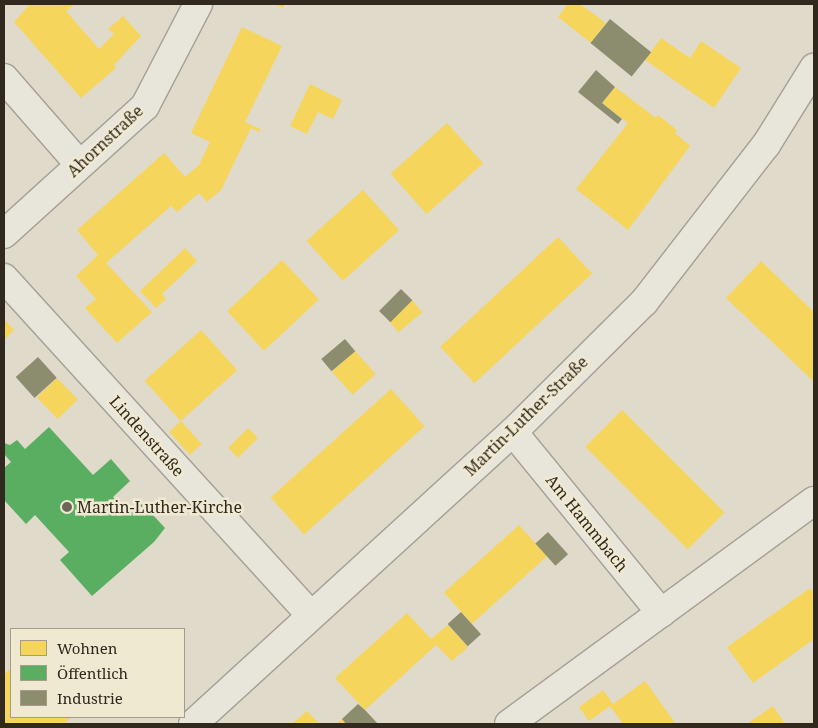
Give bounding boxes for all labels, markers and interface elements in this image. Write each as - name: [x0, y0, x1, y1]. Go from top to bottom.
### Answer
- street label: Ahornstraße: [63, 101, 147, 181]
- street label: Martin-Luther-Straße: [460, 352, 592, 480]
- street label: Lindenstraße: [106, 392, 188, 480]
- street label: Am Hammbach: [542, 471, 632, 575]
- place label: Martin-Luther-Kirche: [77, 497, 242, 517]
- marker: Martin-Luther-Kirche: [61, 501, 73, 513]
- legend: [10, 628, 185, 718]
- text: Wohnen: [57, 638, 117, 658]
- text: Öffentlich: [57, 663, 128, 683]
- text: Industrie: [57, 688, 123, 708]

